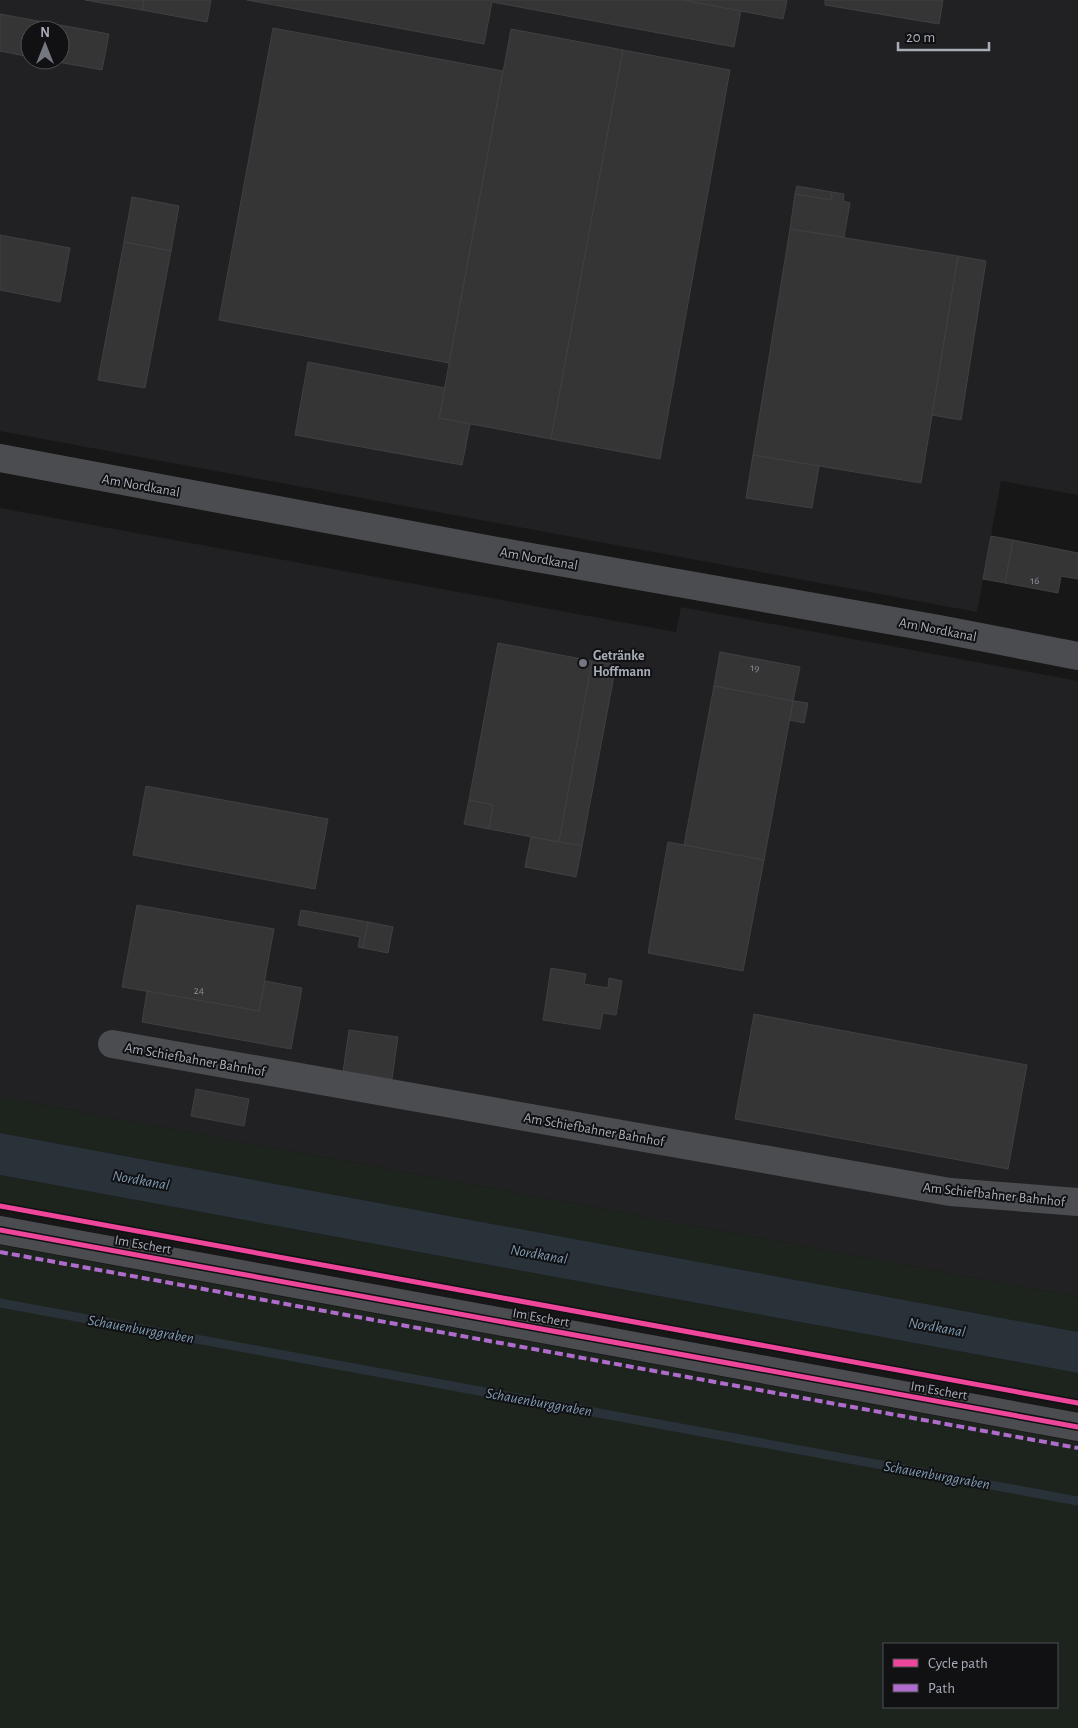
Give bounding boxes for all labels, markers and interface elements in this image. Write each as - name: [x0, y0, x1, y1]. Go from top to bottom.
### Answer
- north arrow: [20, 20, 70, 70]
- scale bar: [898, 20, 989, 52]
- text: N: [40, 26, 50, 40]
- text: 20 m: [906, 30, 935, 45]
- street label: Am Nordkanal: [101, 472, 181, 500]
- street label: Am Nordkanal: [499, 545, 579, 573]
- house number: 16: [1031, 575, 1039, 586]
- street label: Am Nordkanal: [898, 616, 978, 644]
- place label: Getränke Hoffmann: [593, 649, 651, 679]
- marker: Getränke Hoffmann: [577, 657, 589, 669]
- house number: 19: [751, 662, 759, 673]
- house number: 24: [194, 985, 204, 996]
- street label: Am Schiefbahner Bahnhof: [123, 1041, 267, 1079]
- street label: Am Schiefbahner Bahnhof: [522, 1111, 666, 1149]
- water label: Nordkanal: [111, 1168, 171, 1193]
- street label: Am Schiefbahner Bahnhof: [922, 1181, 1066, 1209]
- street label: Im Eschert: [113, 1233, 173, 1257]
- water label: Nordkanal: [509, 1242, 569, 1267]
- street label: Im Eschert: [511, 1306, 571, 1330]
- water label: Schauenburggraben: [87, 1313, 195, 1346]
- water label: Nordkanal: [907, 1315, 967, 1340]
- street label: Im Eschert: [909, 1379, 969, 1403]
- water label: Schauenburggraben: [485, 1386, 593, 1419]
- water label: Schauenburggraben: [883, 1459, 991, 1492]
- legend: [883, 1643, 1058, 1708]
- text: Cycle path: [928, 1656, 988, 1671]
- text: Path: [928, 1681, 955, 1696]

